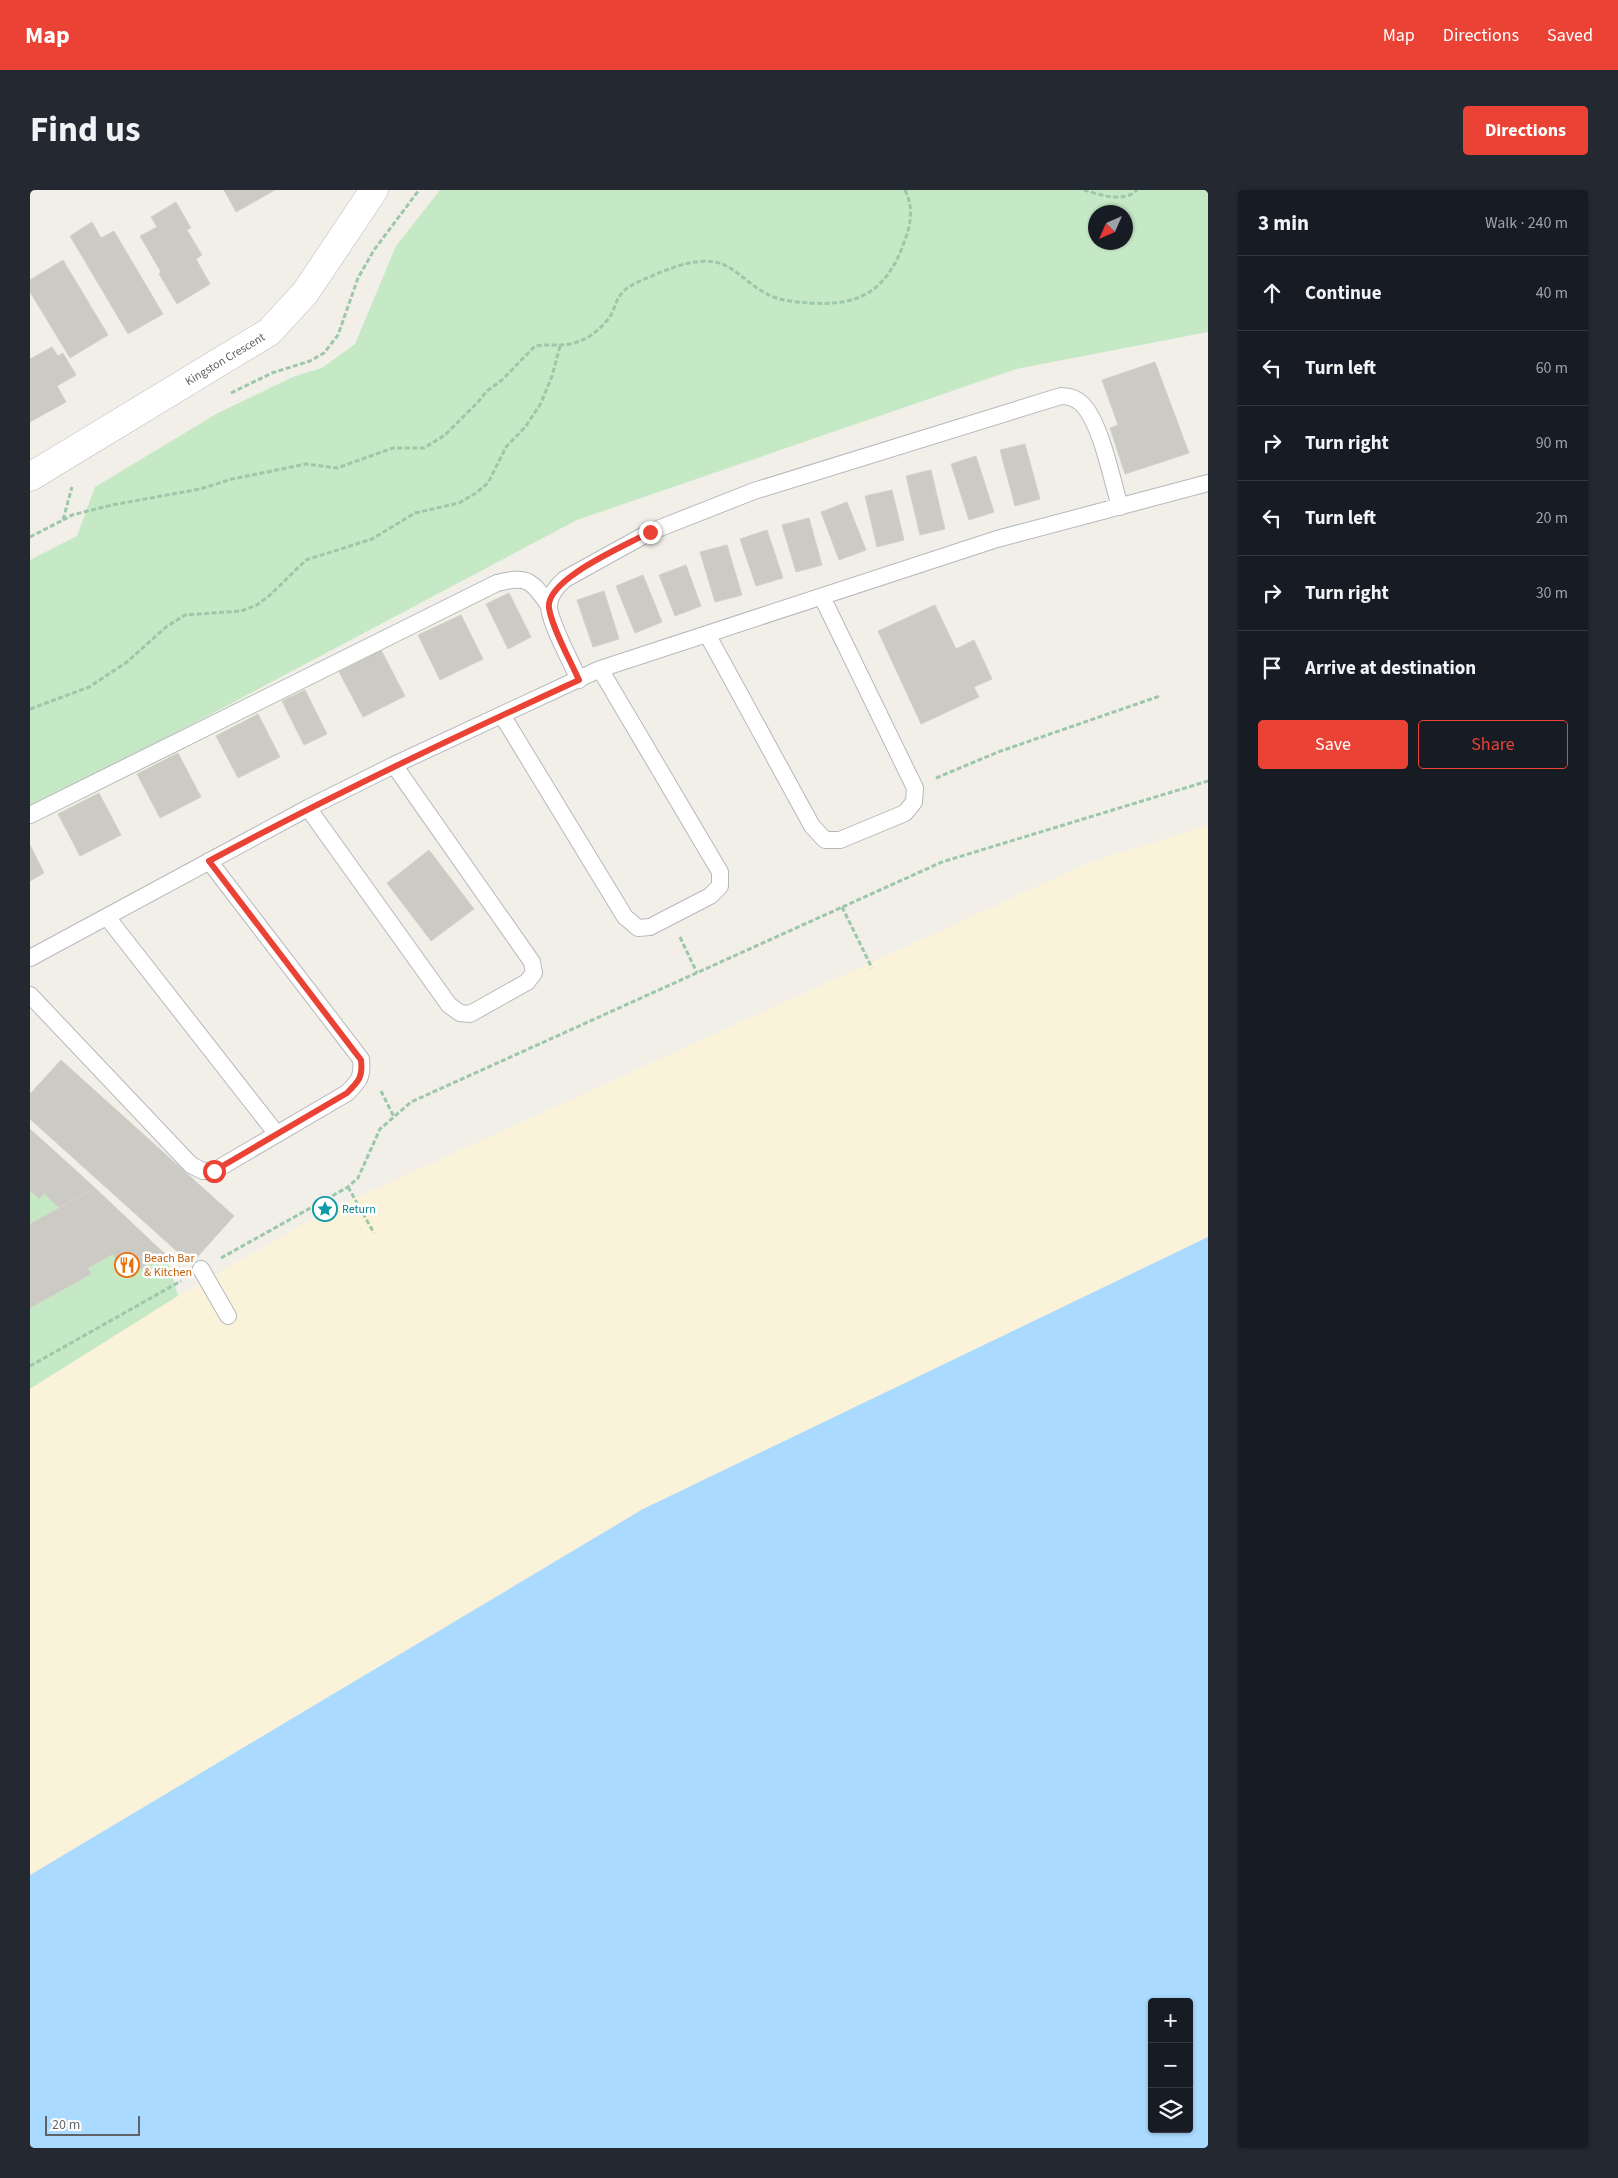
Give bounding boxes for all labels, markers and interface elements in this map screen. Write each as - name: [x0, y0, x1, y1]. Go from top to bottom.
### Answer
- text: Map: [25, 18, 70, 53]
- text: Map: [1383, 23, 1415, 48]
- text: Directions: [1443, 23, 1519, 48]
- text: Saved: [1547, 23, 1593, 48]
- text: Find us: [30, 105, 140, 155]
- button: Directions: [1463, 106, 1588, 155]
- north arrow: [1088, 205, 1133, 250]
- text: 3 min: [1258, 208, 1309, 238]
- text: Walk · 240 m: [1485, 212, 1568, 234]
- icon: ahead: [1258, 279, 1286, 307]
- text: Continue: [1305, 280, 1382, 307]
- text: 40 m: [1536, 282, 1568, 304]
- street label: Kingston Crescent: [182, 329, 268, 390]
- icon: left: [1258, 354, 1286, 382]
- text: Turn left: [1305, 355, 1376, 382]
- text: 60 m: [1536, 357, 1568, 379]
- icon: right: [1258, 429, 1286, 457]
- text: Turn right: [1305, 430, 1389, 457]
- text: 90 m: [1536, 432, 1568, 454]
- icon: left: [1258, 504, 1286, 532]
- text: Turn left: [1305, 505, 1376, 532]
- text: 20 m: [1536, 507, 1568, 529]
- route end: [639, 521, 662, 544]
- icon: right: [1258, 579, 1286, 607]
- text: Turn right: [1305, 580, 1389, 607]
- text: 30 m: [1536, 582, 1568, 604]
- icon: arrive: [1258, 654, 1286, 682]
- text: Arrive at destination: [1305, 655, 1476, 682]
- button: Save: [1258, 720, 1408, 769]
- button: Share: [1418, 720, 1568, 769]
- route start: [203, 1160, 226, 1183]
- place icon: Return: [312, 1196, 338, 1222]
- place label: Return: [342, 1201, 376, 1218]
- place label: Beach Bar & Kitchen: [144, 1250, 195, 1281]
- restaurant icon: Beach Bar & Kitchen: [114, 1252, 140, 1278]
- map controls: [1148, 1998, 1193, 2133]
- button: +: [1148, 1998, 1193, 2043]
- button: −: [1148, 2043, 1193, 2088]
- button: layers: [1148, 2088, 1193, 2133]
- scale bar: [45, 2113, 140, 2136]
- text: 20 m: [52, 2115, 80, 2135]

